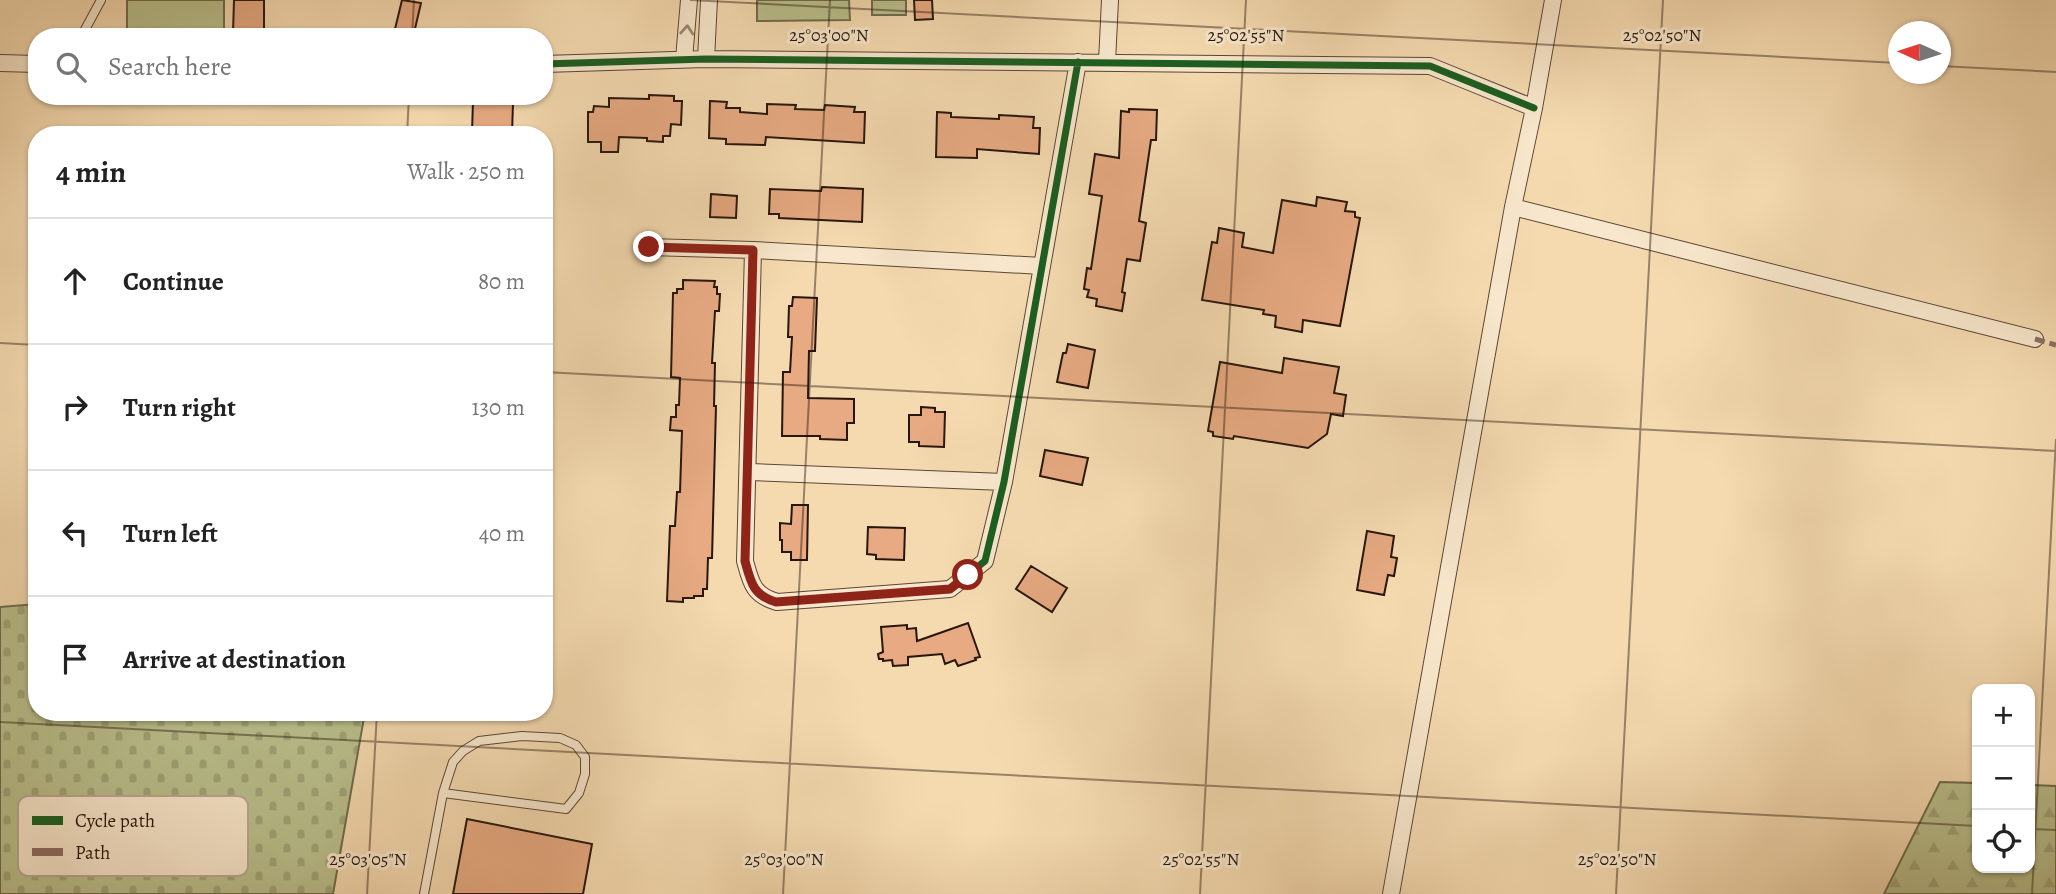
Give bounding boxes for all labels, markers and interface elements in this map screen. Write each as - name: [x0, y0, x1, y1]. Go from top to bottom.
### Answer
- north arrow: [1888, 21, 1951, 84]
- text: 25°03'00"N: [789, 23, 869, 47]
- text: 25°02'55"N: [1208, 23, 1284, 47]
- text: 25°02'50"N: [1623, 23, 1701, 47]
- one-way arrow: [679, 24, 694, 35]
- search box: [28, 28, 553, 105]
- icon: search: [52, 48, 90, 86]
- text: Search here: [108, 49, 232, 84]
- text: 4 min: [56, 152, 126, 192]
- text: Walk · 250 m: [407, 156, 525, 187]
- route end: [633, 231, 664, 262]
- icon: ahead: [56, 262, 94, 300]
- text: Continue: [123, 264, 224, 299]
- text: 80 m: [478, 266, 525, 297]
- icon: right: [56, 388, 94, 426]
- text: Turn right: [123, 390, 236, 425]
- text: 130 m: [472, 392, 525, 423]
- icon: left: [56, 514, 94, 552]
- text: Turn left: [123, 516, 218, 551]
- text: 40 m: [479, 518, 525, 549]
- route start: [952, 559, 983, 590]
- icon: arrive: [56, 640, 94, 678]
- text: Arrive at destination: [123, 642, 346, 677]
- map controls: [1972, 684, 2035, 873]
- button: +: [1972, 684, 2035, 747]
- button: −: [1972, 747, 2035, 810]
- legend: [18, 796, 248, 876]
- text: Cycle path: [75, 808, 155, 834]
- button: locate: [1972, 810, 2035, 873]
- text: Path: [75, 840, 110, 866]
- text: 25°03'05"N: [329, 847, 407, 871]
- text: 25°03'00"N: [744, 847, 824, 871]
- text: 25°02'55"N: [1163, 847, 1239, 871]
- text: 25°02'50"N: [1578, 847, 1656, 871]

